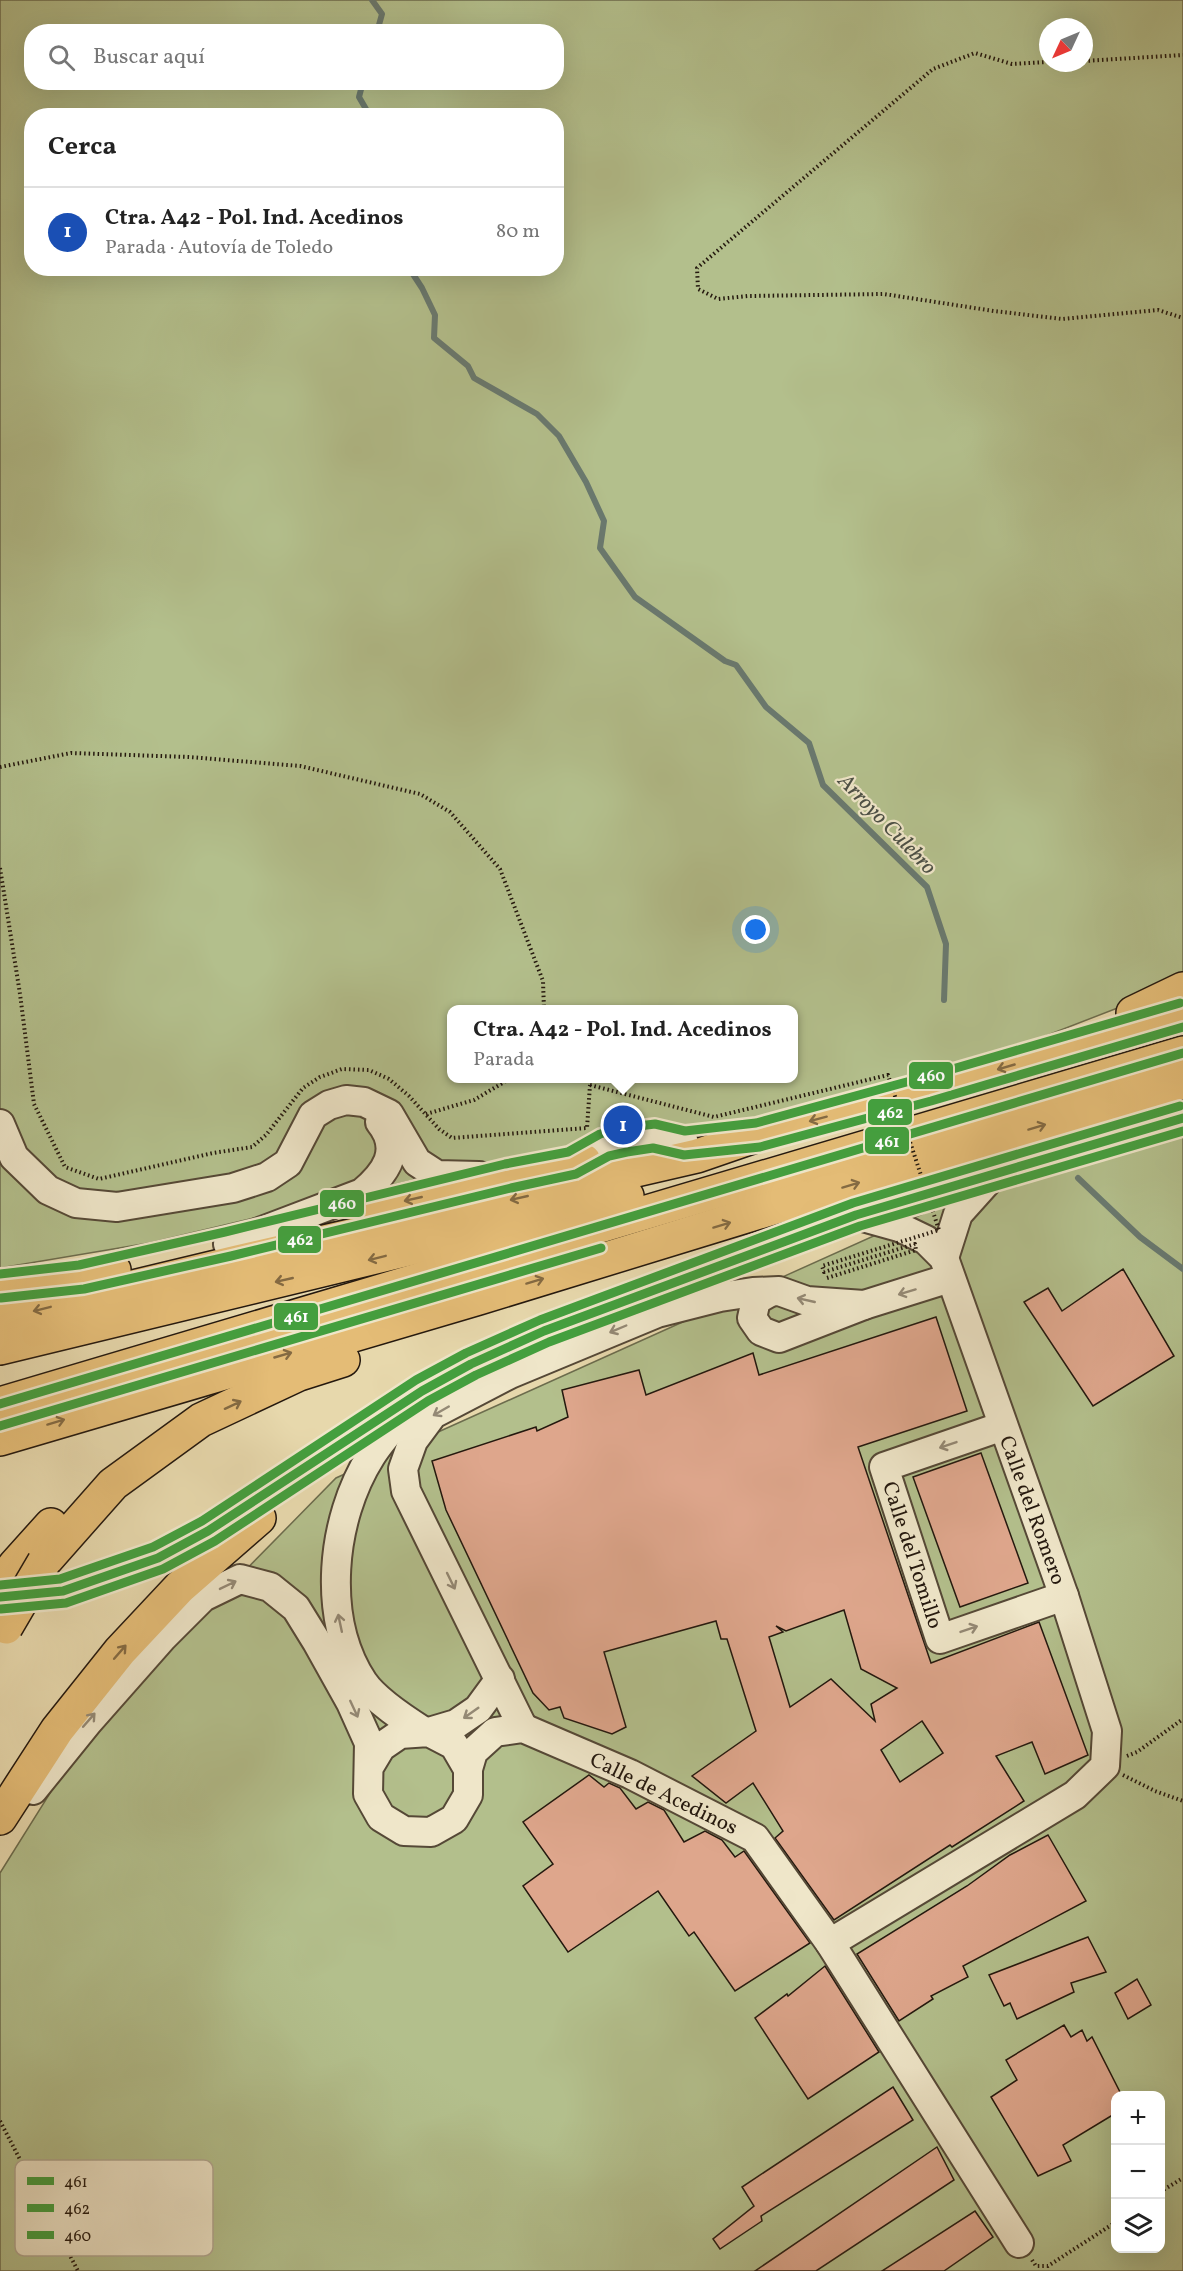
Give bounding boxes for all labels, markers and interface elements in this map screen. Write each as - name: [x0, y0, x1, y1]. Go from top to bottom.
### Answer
- north arrow: [1039, 18, 1093, 72]
- search box: [24, 24, 564, 90]
- icon: search: [45, 41, 78, 74]
- text: Buscar aquí: [93, 42, 205, 73]
- text: Cerca: [48, 129, 117, 165]
- text: Ctra. A42 - Pol. Ind. Acedinos: [105, 203, 403, 234]
- text: 1: [63, 218, 72, 246]
- text: 80 m: [496, 218, 540, 246]
- text: Parada · Autovía de Toledo: [105, 234, 333, 262]
- water label: Arroyo Culebro: [829, 766, 943, 882]
- your location: [741, 915, 770, 944]
- popup: [447, 1005, 798, 1083]
- text: Ctra. A42 - Pol. Ind. Acedinos: [473, 1015, 772, 1046]
- text: Parada: [473, 1046, 534, 1074]
- line badge: 460: [908, 1061, 954, 1090]
- one-way arrow: [997, 1062, 1016, 1073]
- text: 460: [917, 1066, 945, 1088]
- line badge: 462: [867, 1098, 913, 1126]
- pin: 1: [604, 1102, 642, 1148]
- text: 462: [877, 1103, 903, 1125]
- one-way arrow: [809, 1113, 828, 1125]
- one-way arrow: [1028, 1121, 1047, 1132]
- line badge: 461: [864, 1126, 910, 1155]
- text: 461: [875, 1132, 899, 1154]
- one-way arrow: [841, 1179, 860, 1190]
- line badge: 460: [319, 1189, 365, 1218]
- one-way arrow: [403, 1193, 422, 1205]
- one-way arrow: [510, 1193, 529, 1205]
- text: 460: [328, 1194, 356, 1216]
- one-way arrow: [712, 1219, 731, 1230]
- line badge: 462: [277, 1225, 322, 1254]
- text: 462: [287, 1230, 313, 1252]
- one-way arrow: [368, 1252, 387, 1264]
- one-way arrow: [274, 1275, 293, 1287]
- one-way arrow: [525, 1275, 544, 1286]
- one-way arrow: [898, 1287, 917, 1298]
- one-way arrow: [797, 1293, 816, 1305]
- line badge: 461: [273, 1302, 319, 1331]
- one-way arrow: [33, 1303, 52, 1315]
- text: 461: [284, 1307, 308, 1329]
- one-way arrow: [609, 1324, 628, 1335]
- one-way arrow: [273, 1349, 292, 1360]
- one-way arrow: [223, 1399, 241, 1411]
- one-way arrow: [433, 1405, 450, 1417]
- one-way arrow: [46, 1416, 65, 1427]
- street label: Calle del Romero: [991, 1432, 1072, 1589]
- one-way arrow: [939, 1441, 958, 1452]
- street label: Calle del Tomillo: [874, 1478, 949, 1633]
- one-way arrow: [446, 1572, 458, 1590]
- one-way arrow: [218, 1579, 236, 1590]
- one-way arrow: [334, 1613, 345, 1633]
- one-way arrow: [959, 1622, 978, 1633]
- one-way arrow: [113, 1645, 127, 1660]
- one-way arrow: [349, 1700, 360, 1718]
- one-way arrow: [463, 1707, 479, 1719]
- one-way arrow: [83, 1712, 96, 1728]
- street label: Calle de Acedinos: [584, 1746, 742, 1843]
- map controls: [1111, 2091, 1165, 2253]
- button: +: [1111, 2091, 1165, 2145]
- button: −: [1111, 2145, 1165, 2199]
- legend: [15, 2160, 213, 2256]
- text: 461: [64, 2172, 88, 2194]
- text: 462: [64, 2199, 90, 2221]
- button: layers: [1111, 2199, 1165, 2253]
- text: 460: [64, 2226, 91, 2248]

